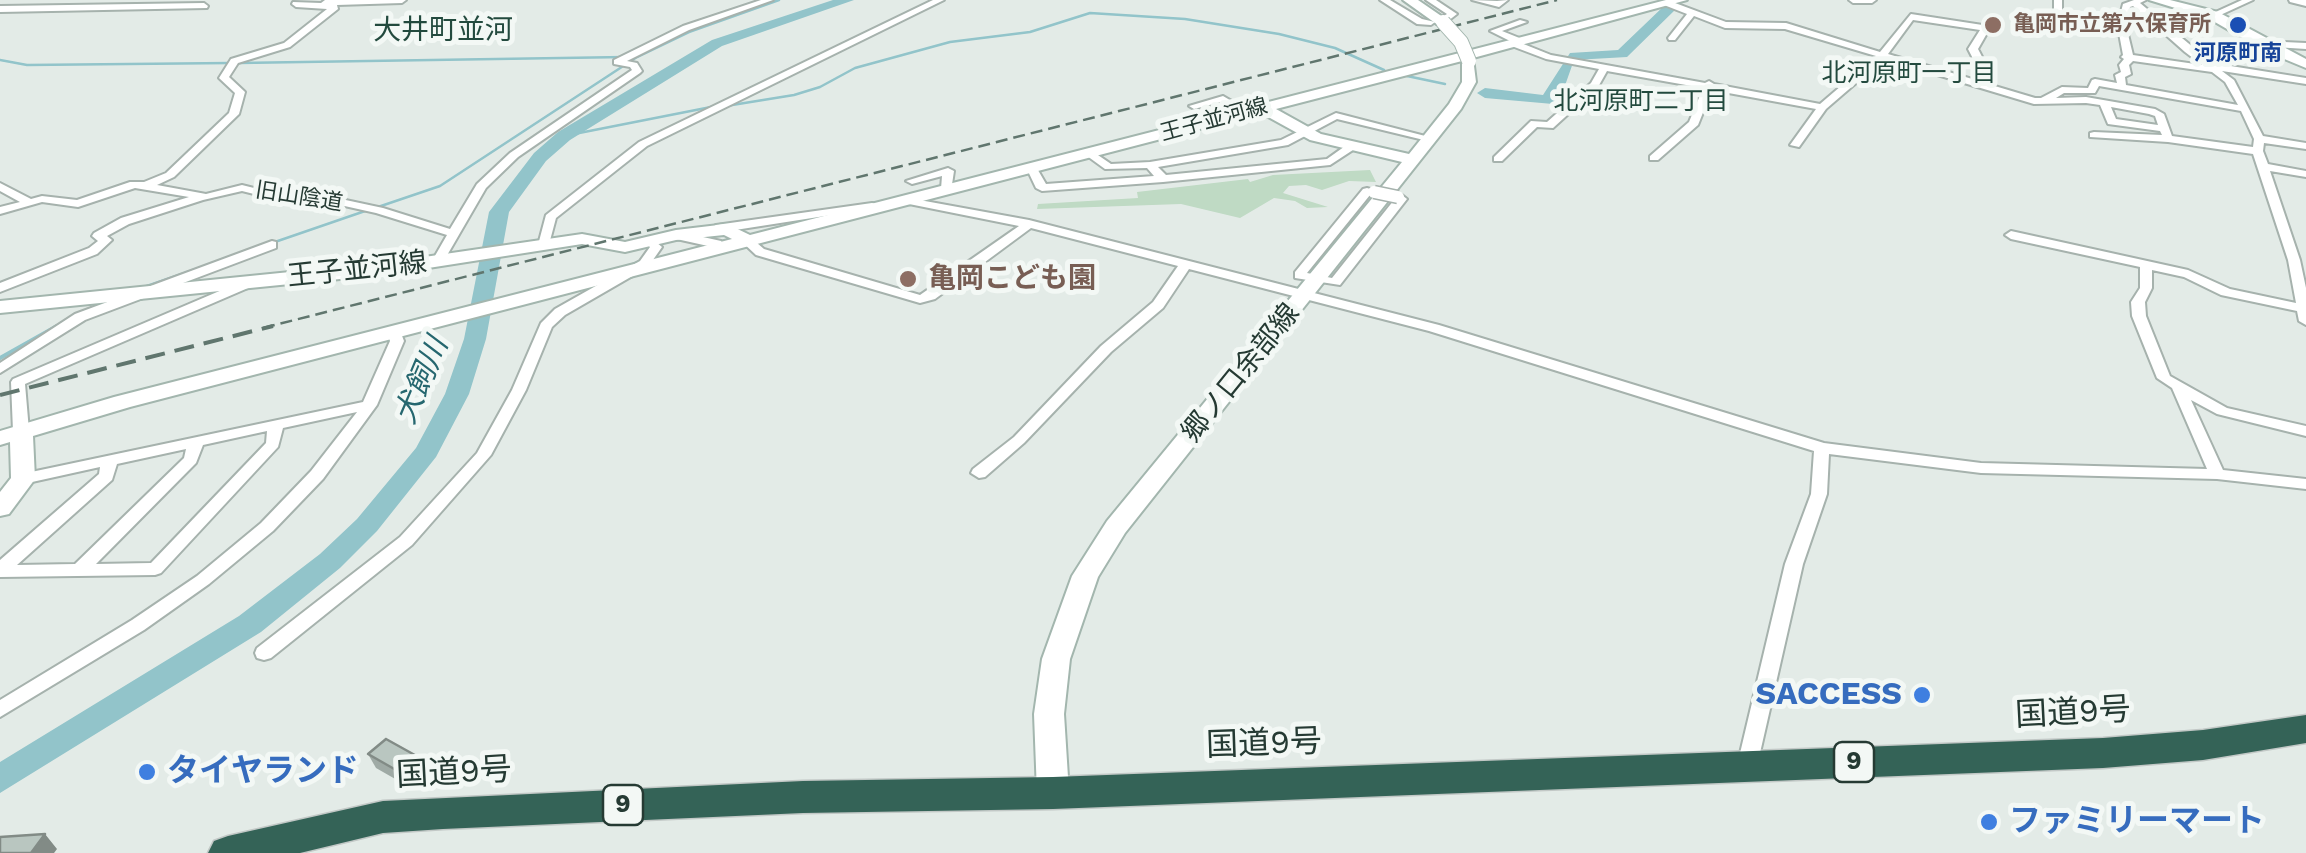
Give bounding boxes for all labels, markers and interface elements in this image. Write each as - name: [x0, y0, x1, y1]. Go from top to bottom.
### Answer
- place label: 亀岡市立第六保育所: [2013, 12, 2211, 38]
- district label: 大井町並河: [373, 14, 513, 48]
- marker: 亀岡市立第六保育所: [1982, 14, 2004, 36]
- marker: 河原町南: [2227, 14, 2249, 36]
- place label: 河原町南: [2194, 41, 2282, 67]
- district label: 北河原町一丁目: [1822, 59, 1996, 89]
- district label: 北河原町二丁目: [1554, 87, 1728, 117]
- street label: 王子並河線: [1157, 93, 1271, 147]
- street label: 旧山陰道: [253, 177, 345, 217]
- street label: 王子並河線: [286, 246, 428, 294]
- place label: 亀岡こども園: [928, 262, 1096, 296]
- marker: 亀岡こども園: [897, 268, 919, 290]
- street label: 郷ノ口余部線: [1175, 297, 1307, 449]
- water label: 犬飼川: [388, 333, 456, 429]
- place label: SACCESS: [1756, 676, 1902, 714]
- marker: SACCESS: [1911, 684, 1933, 706]
- street label: 国道9号: [2014, 691, 2132, 735]
- street label: 国道9号: [1205, 723, 1323, 765]
- road number: 9: [1834, 742, 1874, 782]
- street label: 国道9号: [395, 751, 513, 795]
- place label: タイヤランド: [167, 753, 359, 791]
- marker: タイヤランド: [136, 761, 158, 783]
- road number: 9: [603, 785, 643, 825]
- place label: ファミリーマート: [2009, 803, 2265, 841]
- marker: ファミリーマート: [1978, 811, 2000, 833]

